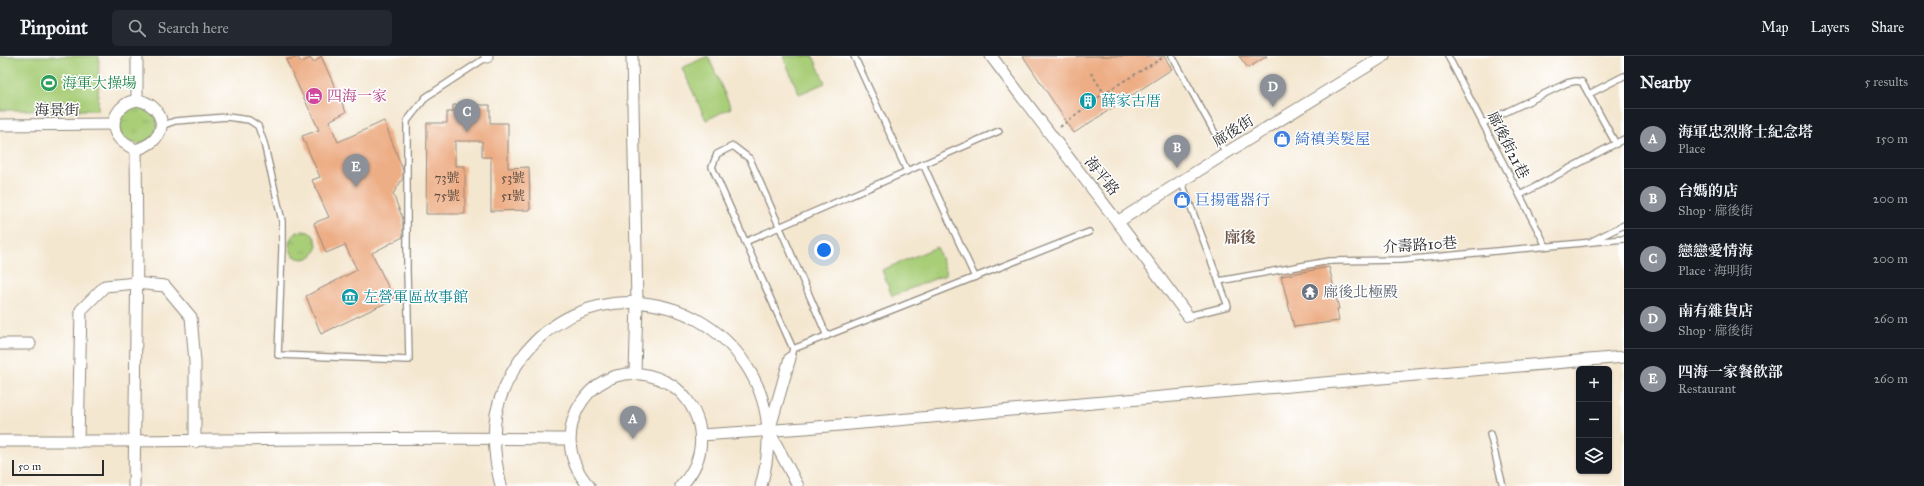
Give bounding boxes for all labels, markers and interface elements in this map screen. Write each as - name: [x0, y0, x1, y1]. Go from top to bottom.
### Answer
- search box: [112, 10, 392, 46]
- text: Pinpoint: [20, 16, 88, 39]
- icon: search: [126, 17, 148, 39]
- text: Search here: [158, 19, 229, 37]
- text: Map: [1761, 19, 1789, 36]
- text: Layers: [1811, 19, 1849, 36]
- text: Share: [1871, 19, 1904, 36]
- text: Nearby: [1640, 72, 1691, 93]
- sports icon: 海軍大操場: [39, 73, 59, 93]
- place label: 海軍大操場: [62, 74, 137, 92]
- pin: D: [1260, 74, 1286, 107]
- text: 5 results: [1864, 74, 1908, 90]
- hotel icon: 四海一家: [304, 86, 324, 106]
- place label: 四海一家: [327, 87, 387, 105]
- building icon: 薛家古厝: [1078, 91, 1098, 111]
- place label: 薛家古厝: [1101, 92, 1161, 110]
- pin: C: [454, 99, 480, 132]
- street label: 海景街: [34, 101, 80, 119]
- street label: 廍後街21巷: [1483, 108, 1533, 182]
- street label: 廍後街: [1209, 111, 1257, 151]
- text: 海軍忠烈將士紀念塔: [1678, 123, 1813, 141]
- shop icon: 綺禛美髮屋: [1272, 129, 1292, 149]
- place label: 綺禛美髮屋: [1295, 130, 1370, 148]
- text: A: [1649, 131, 1657, 147]
- text: 150 m: [1876, 131, 1908, 147]
- pin: B: [1164, 135, 1190, 168]
- text: Place: [1678, 141, 1705, 157]
- street label: 海平路: [1081, 153, 1123, 199]
- pin: E: [343, 154, 369, 187]
- house number: 73號: [434, 170, 460, 186]
- house number: 53號: [501, 170, 525, 186]
- text: 台媽的店: [1678, 182, 1738, 200]
- house number: 75號: [434, 188, 460, 204]
- house number: 51號: [501, 188, 525, 204]
- shop icon: 巨揚電器行: [1172, 190, 1192, 210]
- place label: 巨揚電器行: [1195, 191, 1270, 209]
- text: B: [1649, 191, 1657, 207]
- text: 200 m: [1873, 191, 1908, 207]
- text: Shop · 廍後街: [1678, 203, 1753, 219]
- district label: 廍後: [1224, 228, 1256, 247]
- street label: 介壽路10巷: [1382, 233, 1458, 257]
- your location: [814, 240, 834, 260]
- text: 戀戀愛情海: [1678, 242, 1753, 260]
- text: C: [1649, 251, 1657, 267]
- text: 200 m: [1873, 251, 1908, 267]
- text: Place · 海明街: [1678, 263, 1753, 279]
- temple icon: 廍後北極殿: [1300, 282, 1320, 302]
- place label: 廍後北極殿: [1323, 283, 1398, 301]
- museum icon: 左營軍區故事館: [340, 287, 360, 307]
- place label: 左營軍區故事館: [363, 288, 468, 306]
- text: 南有雜貨店: [1678, 302, 1753, 320]
- text: D: [1648, 311, 1658, 327]
- text: 260 m: [1874, 311, 1908, 327]
- text: Shop · 廍後街: [1678, 323, 1753, 339]
- text: 四海一家餐飲部: [1678, 363, 1783, 381]
- map controls: [1576, 366, 1612, 474]
- button: +: [1576, 366, 1612, 402]
- text: E: [1648, 371, 1658, 387]
- text: 260 m: [1874, 371, 1908, 387]
- text: Restaurant: [1678, 381, 1736, 397]
- button: −: [1576, 402, 1612, 438]
- pin: A: [620, 406, 646, 439]
- button: layers: [1576, 438, 1612, 474]
- scale bar: [12, 458, 104, 477]
- text: 50 m: [18, 460, 41, 473]

